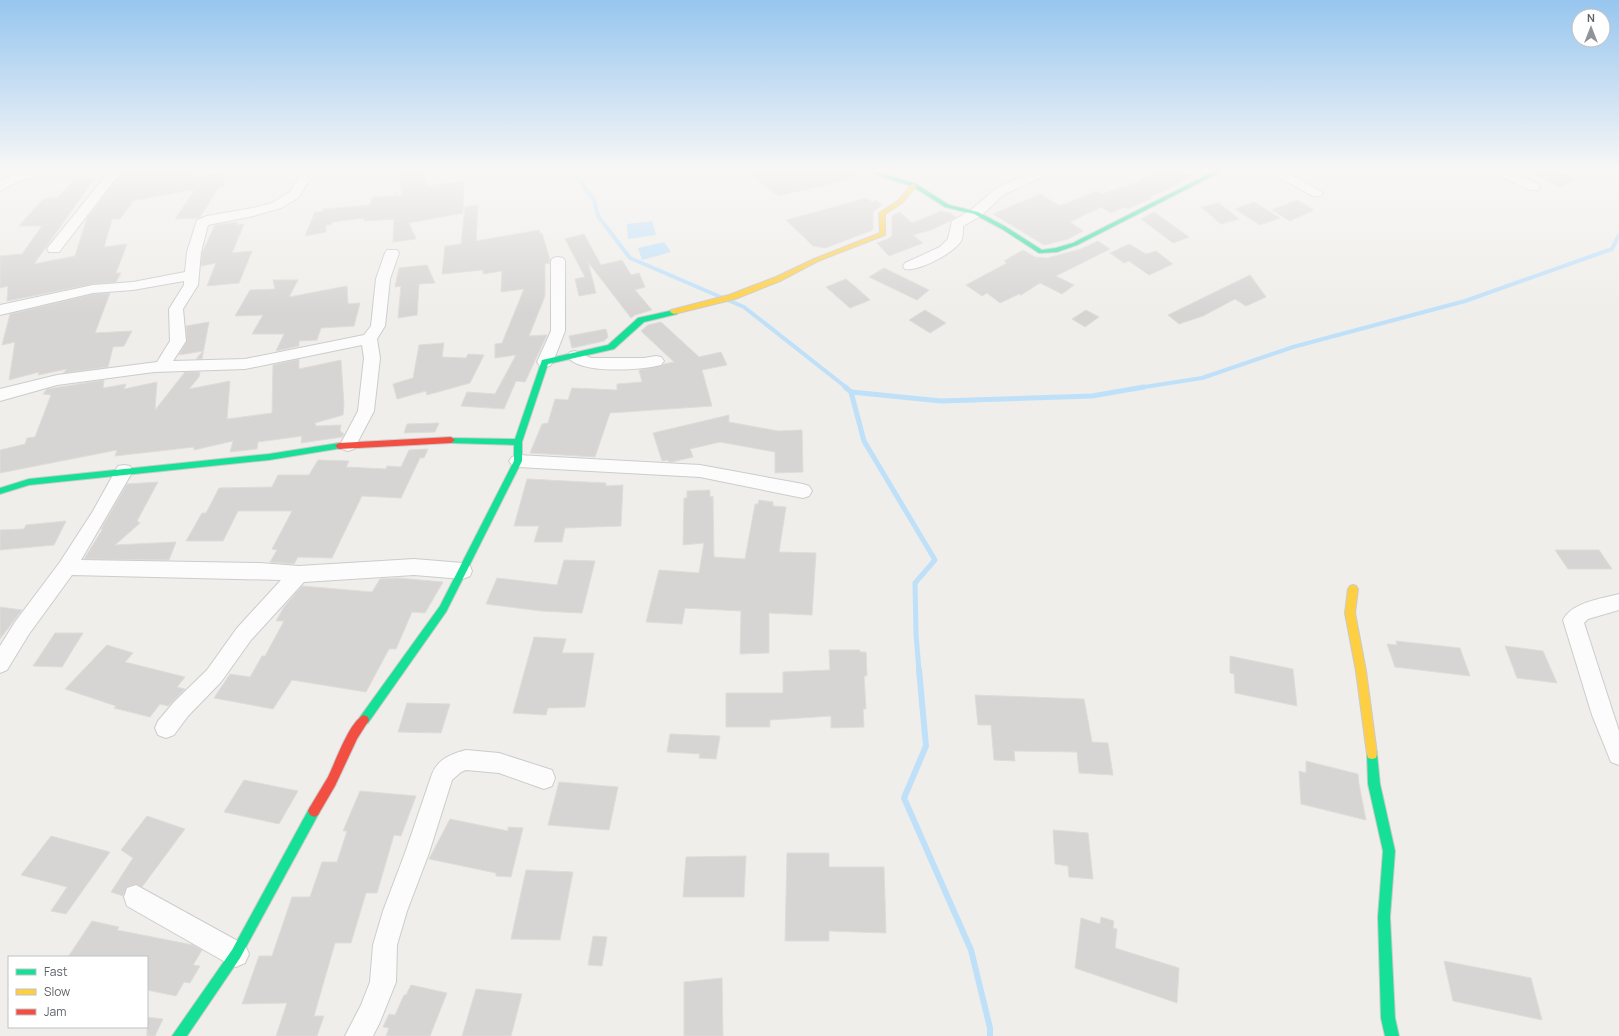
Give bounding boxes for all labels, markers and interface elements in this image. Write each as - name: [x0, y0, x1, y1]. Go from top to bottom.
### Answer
- north arrow: [1571, 8, 1611, 48]
- text: N: [1587, 10, 1595, 25]
- legend: [8, 956, 148, 1028]
- text: Fast: [44, 963, 68, 980]
- text: Slow: [44, 983, 70, 1000]
- text: Jam: [44, 1003, 66, 1020]

